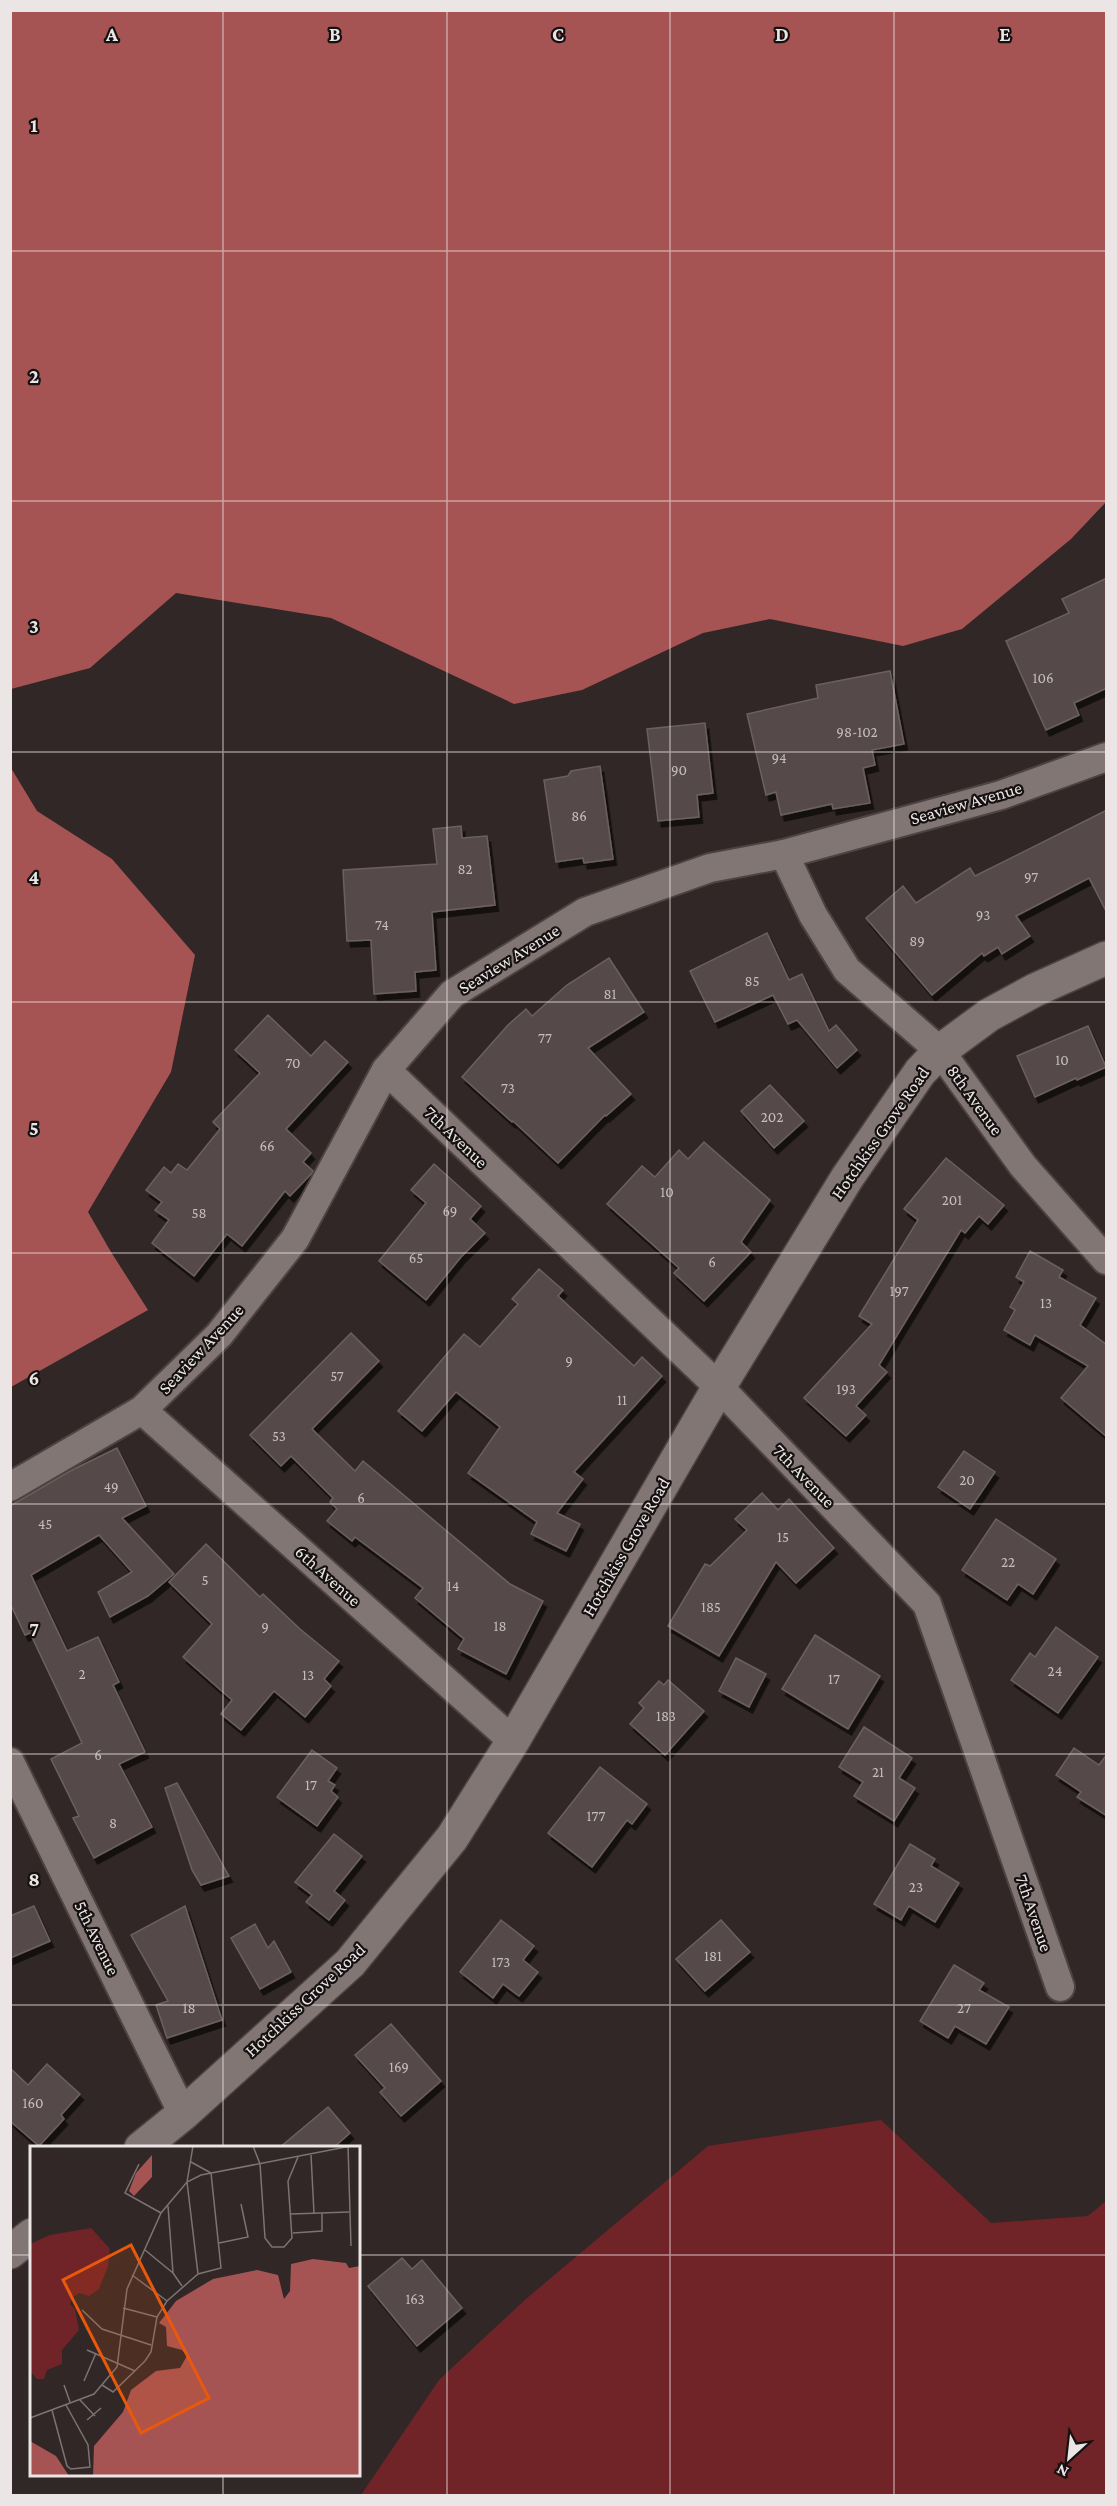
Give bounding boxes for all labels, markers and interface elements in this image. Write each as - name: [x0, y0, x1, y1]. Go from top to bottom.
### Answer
- text: A: [105, 23, 119, 45]
- text: B: [329, 23, 341, 45]
- text: C: [552, 23, 564, 45]
- text: D: [775, 23, 789, 45]
- text: E: [999, 23, 1011, 45]
- text: 1: [30, 114, 38, 136]
- text: 2: [29, 365, 39, 387]
- text: 3: [29, 615, 39, 637]
- house number: 106: [1032, 670, 1054, 686]
- house number: 98-102: [836, 724, 878, 740]
- house number: 94: [771, 750, 787, 766]
- house number: 90: [671, 762, 687, 778]
- street label: Seaview Avenue: [908, 777, 1024, 828]
- house number: 86: [571, 808, 587, 824]
- house number: 82: [457, 861, 473, 877]
- text: 4: [29, 866, 40, 888]
- house number: 97: [1024, 869, 1038, 885]
- house number: 93: [976, 907, 990, 923]
- house number: 74: [375, 917, 389, 933]
- street label: Seaview Avenue: [455, 920, 563, 998]
- house number: 89: [909, 933, 925, 949]
- house number: 85: [745, 973, 759, 989]
- house number: 81: [603, 986, 617, 1002]
- house number: 77: [538, 1030, 552, 1046]
- house number: 10: [1055, 1052, 1069, 1068]
- house number: 70: [285, 1055, 301, 1071]
- street label: 8th Avenue: [943, 1061, 1007, 1139]
- street label: Hotchkiss Grove Road: [827, 1063, 933, 1203]
- house number: 73: [501, 1080, 515, 1096]
- street label: 7th Avenue: [420, 1102, 492, 1172]
- house number: 202: [761, 1109, 783, 1125]
- text: 5: [29, 1117, 39, 1139]
- house number: 66: [259, 1138, 275, 1154]
- house number: 10: [660, 1184, 674, 1200]
- house number: 201: [942, 1192, 962, 1208]
- house number: 69: [443, 1203, 457, 1219]
- house number: 58: [191, 1205, 207, 1221]
- house number: 65: [409, 1250, 423, 1266]
- house number: 6: [708, 1254, 716, 1270]
- house number: 197: [889, 1283, 909, 1299]
- house number: 13: [1040, 1295, 1052, 1311]
- street label: Seaview Avenue: [154, 1300, 248, 1398]
- house number: 9: [565, 1353, 573, 1369]
- text: 6: [29, 1367, 39, 1389]
- house number: 57: [330, 1368, 344, 1384]
- house number: 193: [836, 1381, 856, 1397]
- house number: 11: [617, 1392, 627, 1408]
- house number: 53: [272, 1428, 286, 1444]
- street label: 7th Avenue: [769, 1440, 839, 1512]
- house number: 20: [959, 1472, 975, 1488]
- street label: Hotchkiss Grove Road: [578, 1474, 674, 1620]
- house number: 49: [103, 1479, 119, 1495]
- house number: 6: [357, 1490, 365, 1506]
- house number: 45: [38, 1516, 52, 1532]
- house number: 15: [777, 1529, 789, 1545]
- street label: 6th Avenue: [291, 1541, 365, 1611]
- house number: 22: [1001, 1554, 1015, 1570]
- house number: 5: [201, 1572, 209, 1588]
- house number: 14: [447, 1578, 459, 1594]
- house number: 185: [701, 1599, 721, 1615]
- text: 7: [29, 1618, 39, 1640]
- house number: 18: [493, 1618, 507, 1634]
- house number: 9: [261, 1619, 269, 1635]
- house number: 24: [1048, 1663, 1062, 1679]
- house number: 2: [78, 1666, 86, 1682]
- house number: 13: [302, 1667, 314, 1683]
- house number: 17: [828, 1671, 840, 1687]
- house number: 183: [656, 1708, 676, 1724]
- house number: 6: [94, 1747, 102, 1763]
- house number: 21: [872, 1764, 884, 1780]
- house number: 17: [305, 1777, 317, 1793]
- house number: 177: [587, 1808, 605, 1824]
- house number: 8: [109, 1815, 117, 1831]
- text: 8: [28, 1868, 40, 1890]
- street label: 7th Avenue: [1011, 1872, 1057, 1954]
- house number: 23: [909, 1879, 923, 1895]
- street label: 5th Avenue: [70, 1897, 124, 1979]
- street label: Hotchkiss Grove Road: [241, 1939, 369, 2061]
- house number: 181: [704, 1948, 722, 1964]
- house number: 173: [492, 1954, 510, 1970]
- house number: 18: [182, 2000, 196, 2016]
- house number: 27: [957, 2000, 971, 2016]
- house number: 169: [389, 2059, 409, 2075]
- house number: 160: [22, 2095, 44, 2111]
- inset map: [30, 2146, 360, 2476]
- house number: 163: [405, 2291, 425, 2307]
- north arrow: [1039, 2428, 1099, 2488]
- text: N: [1054, 2461, 1071, 2481]

